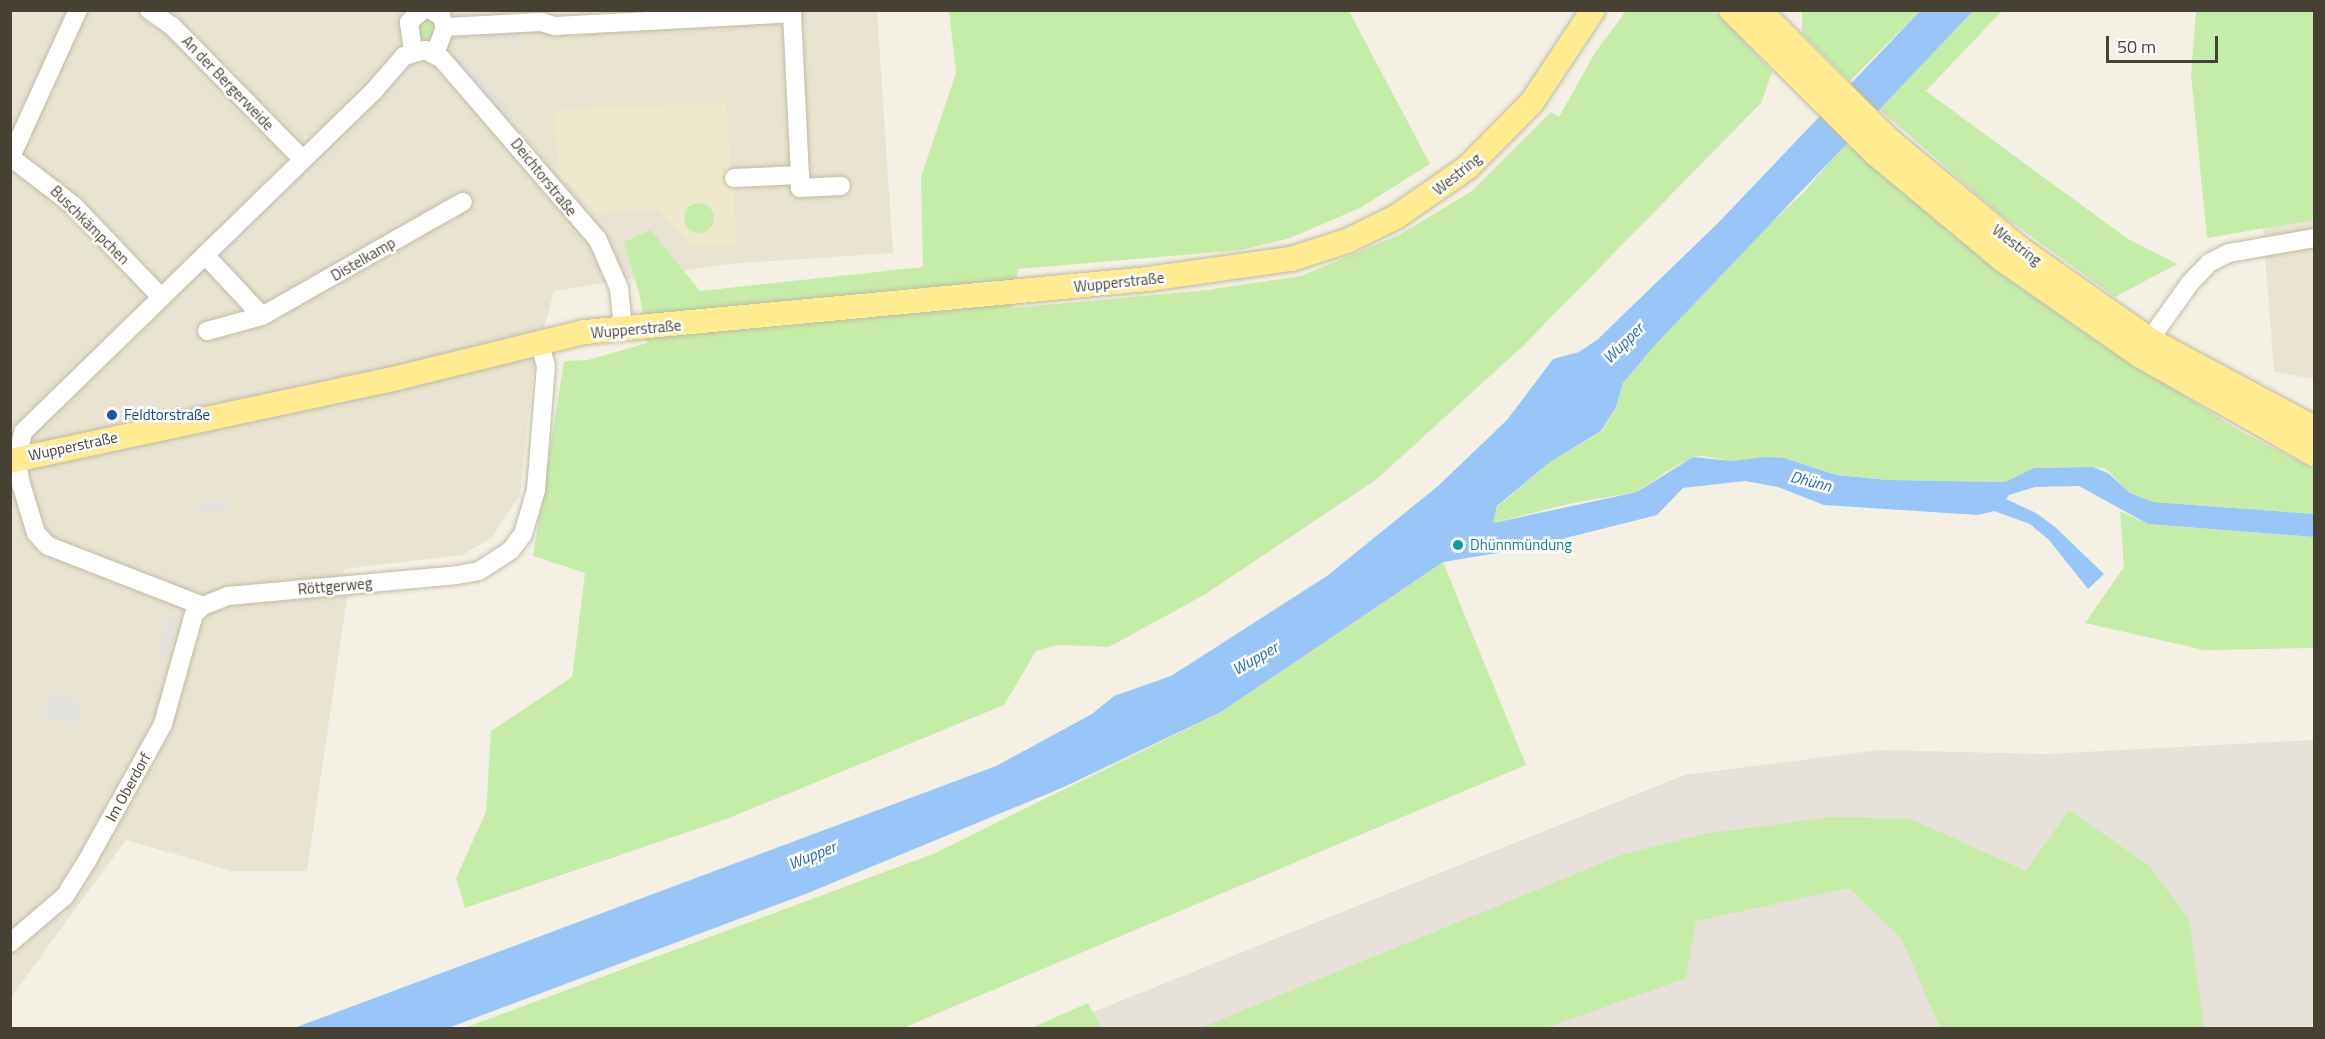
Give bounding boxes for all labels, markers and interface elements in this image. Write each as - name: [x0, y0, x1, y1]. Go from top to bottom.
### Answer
- scale bar: [2109, 24, 2222, 62]
- street label: An der Bergerweide: [178, 32, 278, 134]
- text: 50 m: [2117, 33, 2156, 60]
- street label: Deichtorstraße: [507, 135, 581, 219]
- street label: Westring: [1429, 149, 1485, 199]
- street label: Buschkämpchen: [47, 182, 133, 268]
- street label: Westring: [1989, 221, 2045, 269]
- street label: Distelkamp: [328, 233, 398, 285]
- street label: Wupperstraße: [1073, 268, 1165, 296]
- street label: Wupperstraße: [590, 316, 682, 342]
- water label: Wupper: [1599, 319, 1647, 367]
- place label: Feldtorstraße: [124, 406, 210, 424]
- marker: Feldtorstraße: [105, 408, 119, 422]
- street label: Wupperstraße: [27, 428, 119, 464]
- water label: Dhünn: [1788, 467, 1834, 495]
- place label: Dhünnmündung: [1470, 536, 1572, 554]
- marker: Dhünnmündung: [1451, 538, 1465, 552]
- street label: Röttgerweg: [297, 574, 373, 598]
- water label: Wupper: [1229, 637, 1281, 679]
- street label: Im Oberdorf: [102, 749, 154, 825]
- water label: Wupper: [785, 837, 839, 873]

